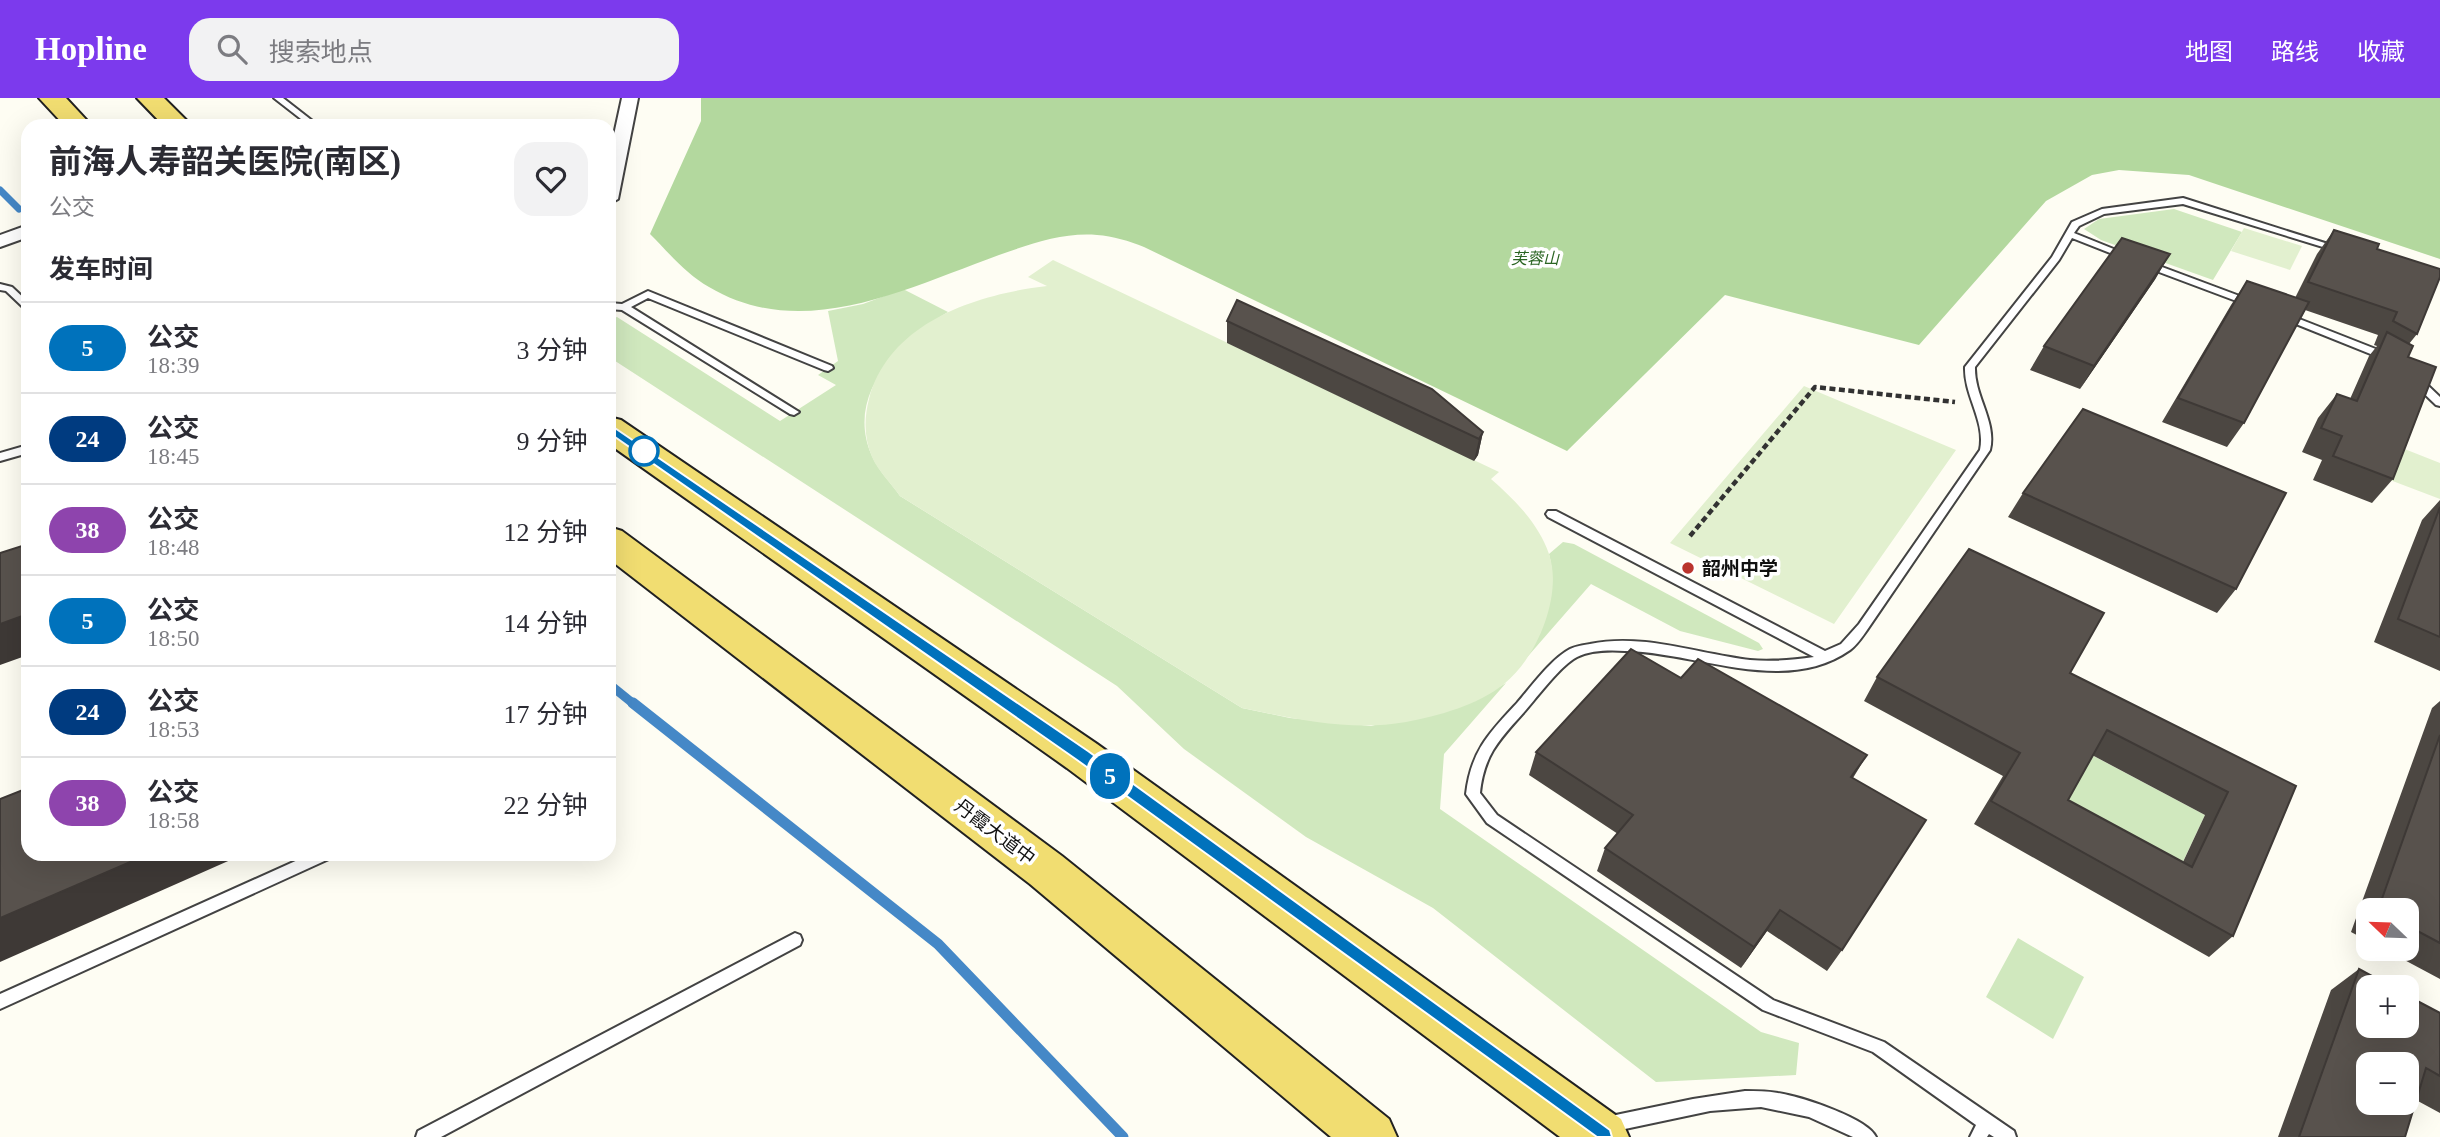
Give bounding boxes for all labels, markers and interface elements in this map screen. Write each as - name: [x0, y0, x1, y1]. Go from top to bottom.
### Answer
- search box: [189, 18, 679, 81]
- icon: search: [213, 30, 251, 68]
- text: Hopline: [35, 31, 147, 67]
- text: 搜索地点: [269, 38, 373, 67]
- text: 地图: [2185, 39, 2233, 65]
- text: 路线: [2271, 39, 2319, 65]
- text: 收藏: [2357, 39, 2405, 65]
- button: heart: [514, 142, 588, 216]
- text: 前海人寿韶关医院(南区): [49, 144, 401, 180]
- text: 公交: [49, 195, 95, 220]
- park label: 芙蓉山: [1511, 250, 1560, 267]
- text: 发车时间: [49, 255, 153, 284]
- text: 公交: [147, 323, 199, 352]
- text: 5: [82, 335, 94, 361]
- text: 3 分钟: [516, 336, 588, 365]
- text: 18:39: [147, 353, 199, 378]
- text: 公交: [147, 414, 199, 443]
- text: 24: [76, 426, 100, 452]
- text: 9 分钟: [516, 427, 588, 456]
- unlabelled marker: [629, 436, 659, 466]
- text: 18:45: [147, 444, 199, 469]
- text: 公交: [147, 505, 199, 534]
- text: 38: [76, 517, 100, 543]
- text: 12 分钟: [503, 518, 588, 547]
- text: 18:48: [147, 535, 199, 560]
- place label: 韶州中学: [1702, 558, 1778, 579]
- marker: 韶州中学: [1680, 560, 1696, 576]
- text: 公交: [147, 596, 199, 625]
- text: 5: [82, 608, 94, 634]
- text: 14 分钟: [503, 609, 588, 638]
- text: 18:50: [147, 626, 199, 651]
- text: 公交: [147, 687, 199, 716]
- text: 24: [76, 699, 100, 725]
- text: 17 分钟: [503, 700, 588, 729]
- text: 18:53: [147, 717, 199, 742]
- line badge: 5: [1087, 753, 1133, 799]
- text: 5: [1104, 763, 1116, 789]
- text: 公交: [147, 778, 199, 807]
- text: 38: [76, 790, 100, 816]
- text: 22 分钟: [503, 791, 588, 820]
- street label: 丹霞大道中: [951, 795, 1039, 869]
- text: 18:58: [147, 808, 199, 833]
- north arrow: [2356, 898, 2418, 961]
- map controls: [2356, 898, 2419, 1115]
- button: +: [2356, 975, 2419, 1038]
- button: −: [2356, 1052, 2419, 1115]

